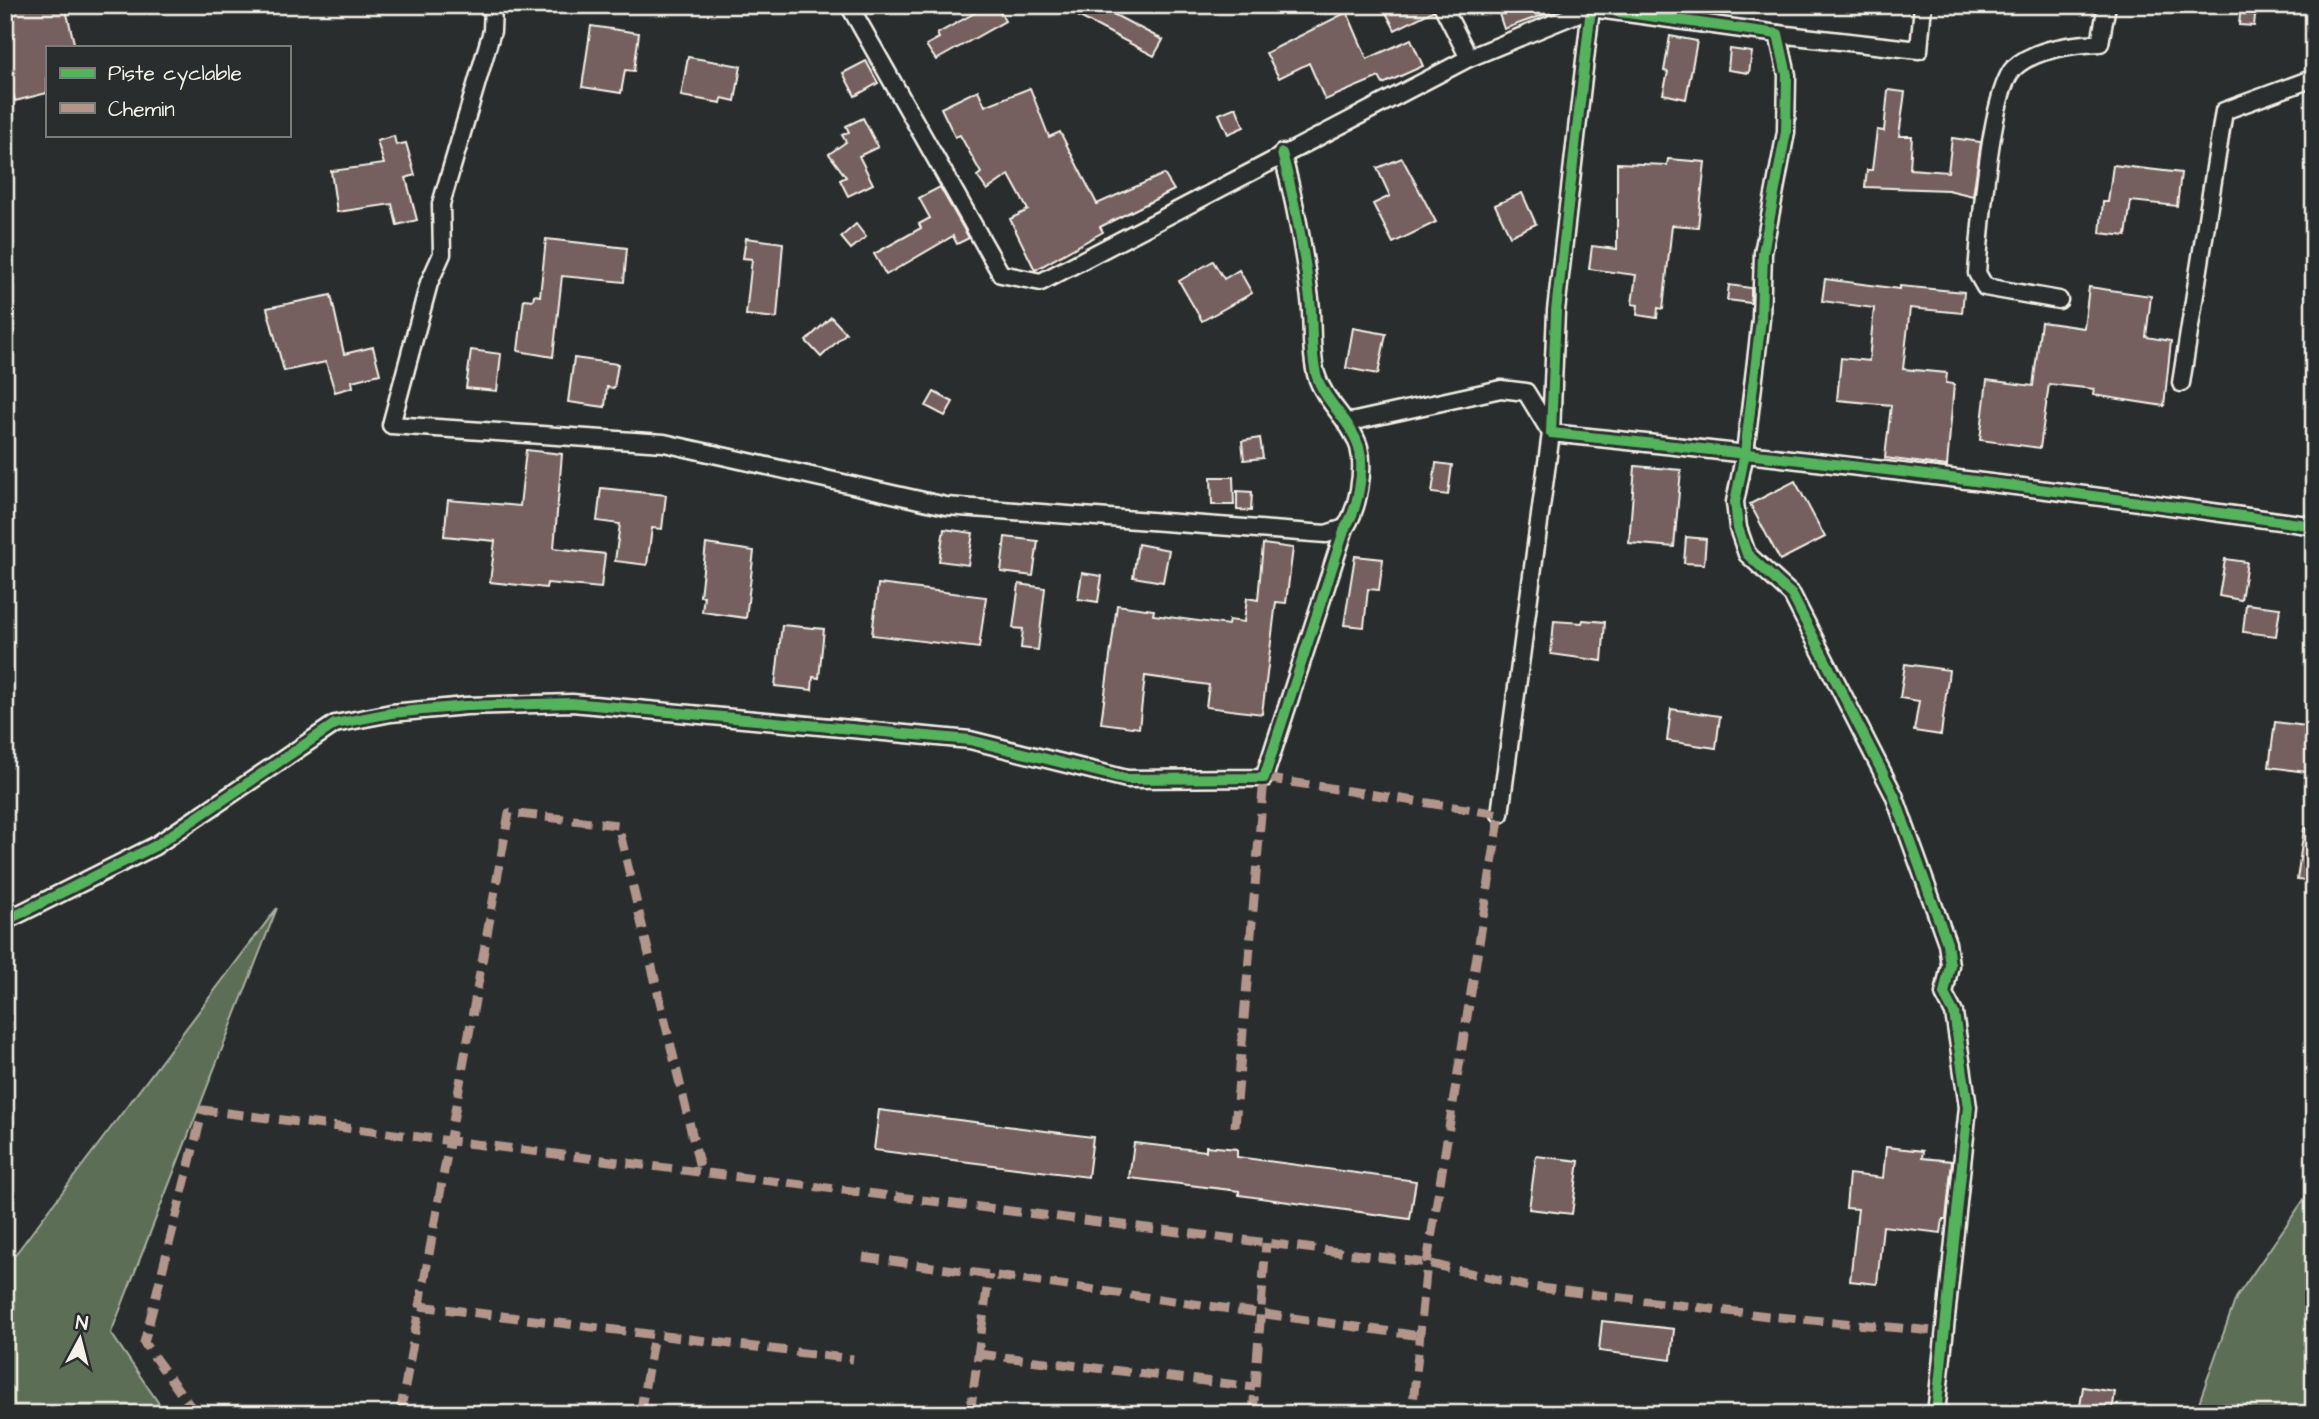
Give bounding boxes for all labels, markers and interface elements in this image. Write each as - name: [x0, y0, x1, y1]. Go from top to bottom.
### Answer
- legend: [46, 46, 290, 136]
- text: Piste cyclable: [108, 59, 242, 90]
- text: Chemin: [108, 95, 175, 124]
- north arrow: [46, 1304, 116, 1374]
- text: N: [74, 1309, 90, 1338]

